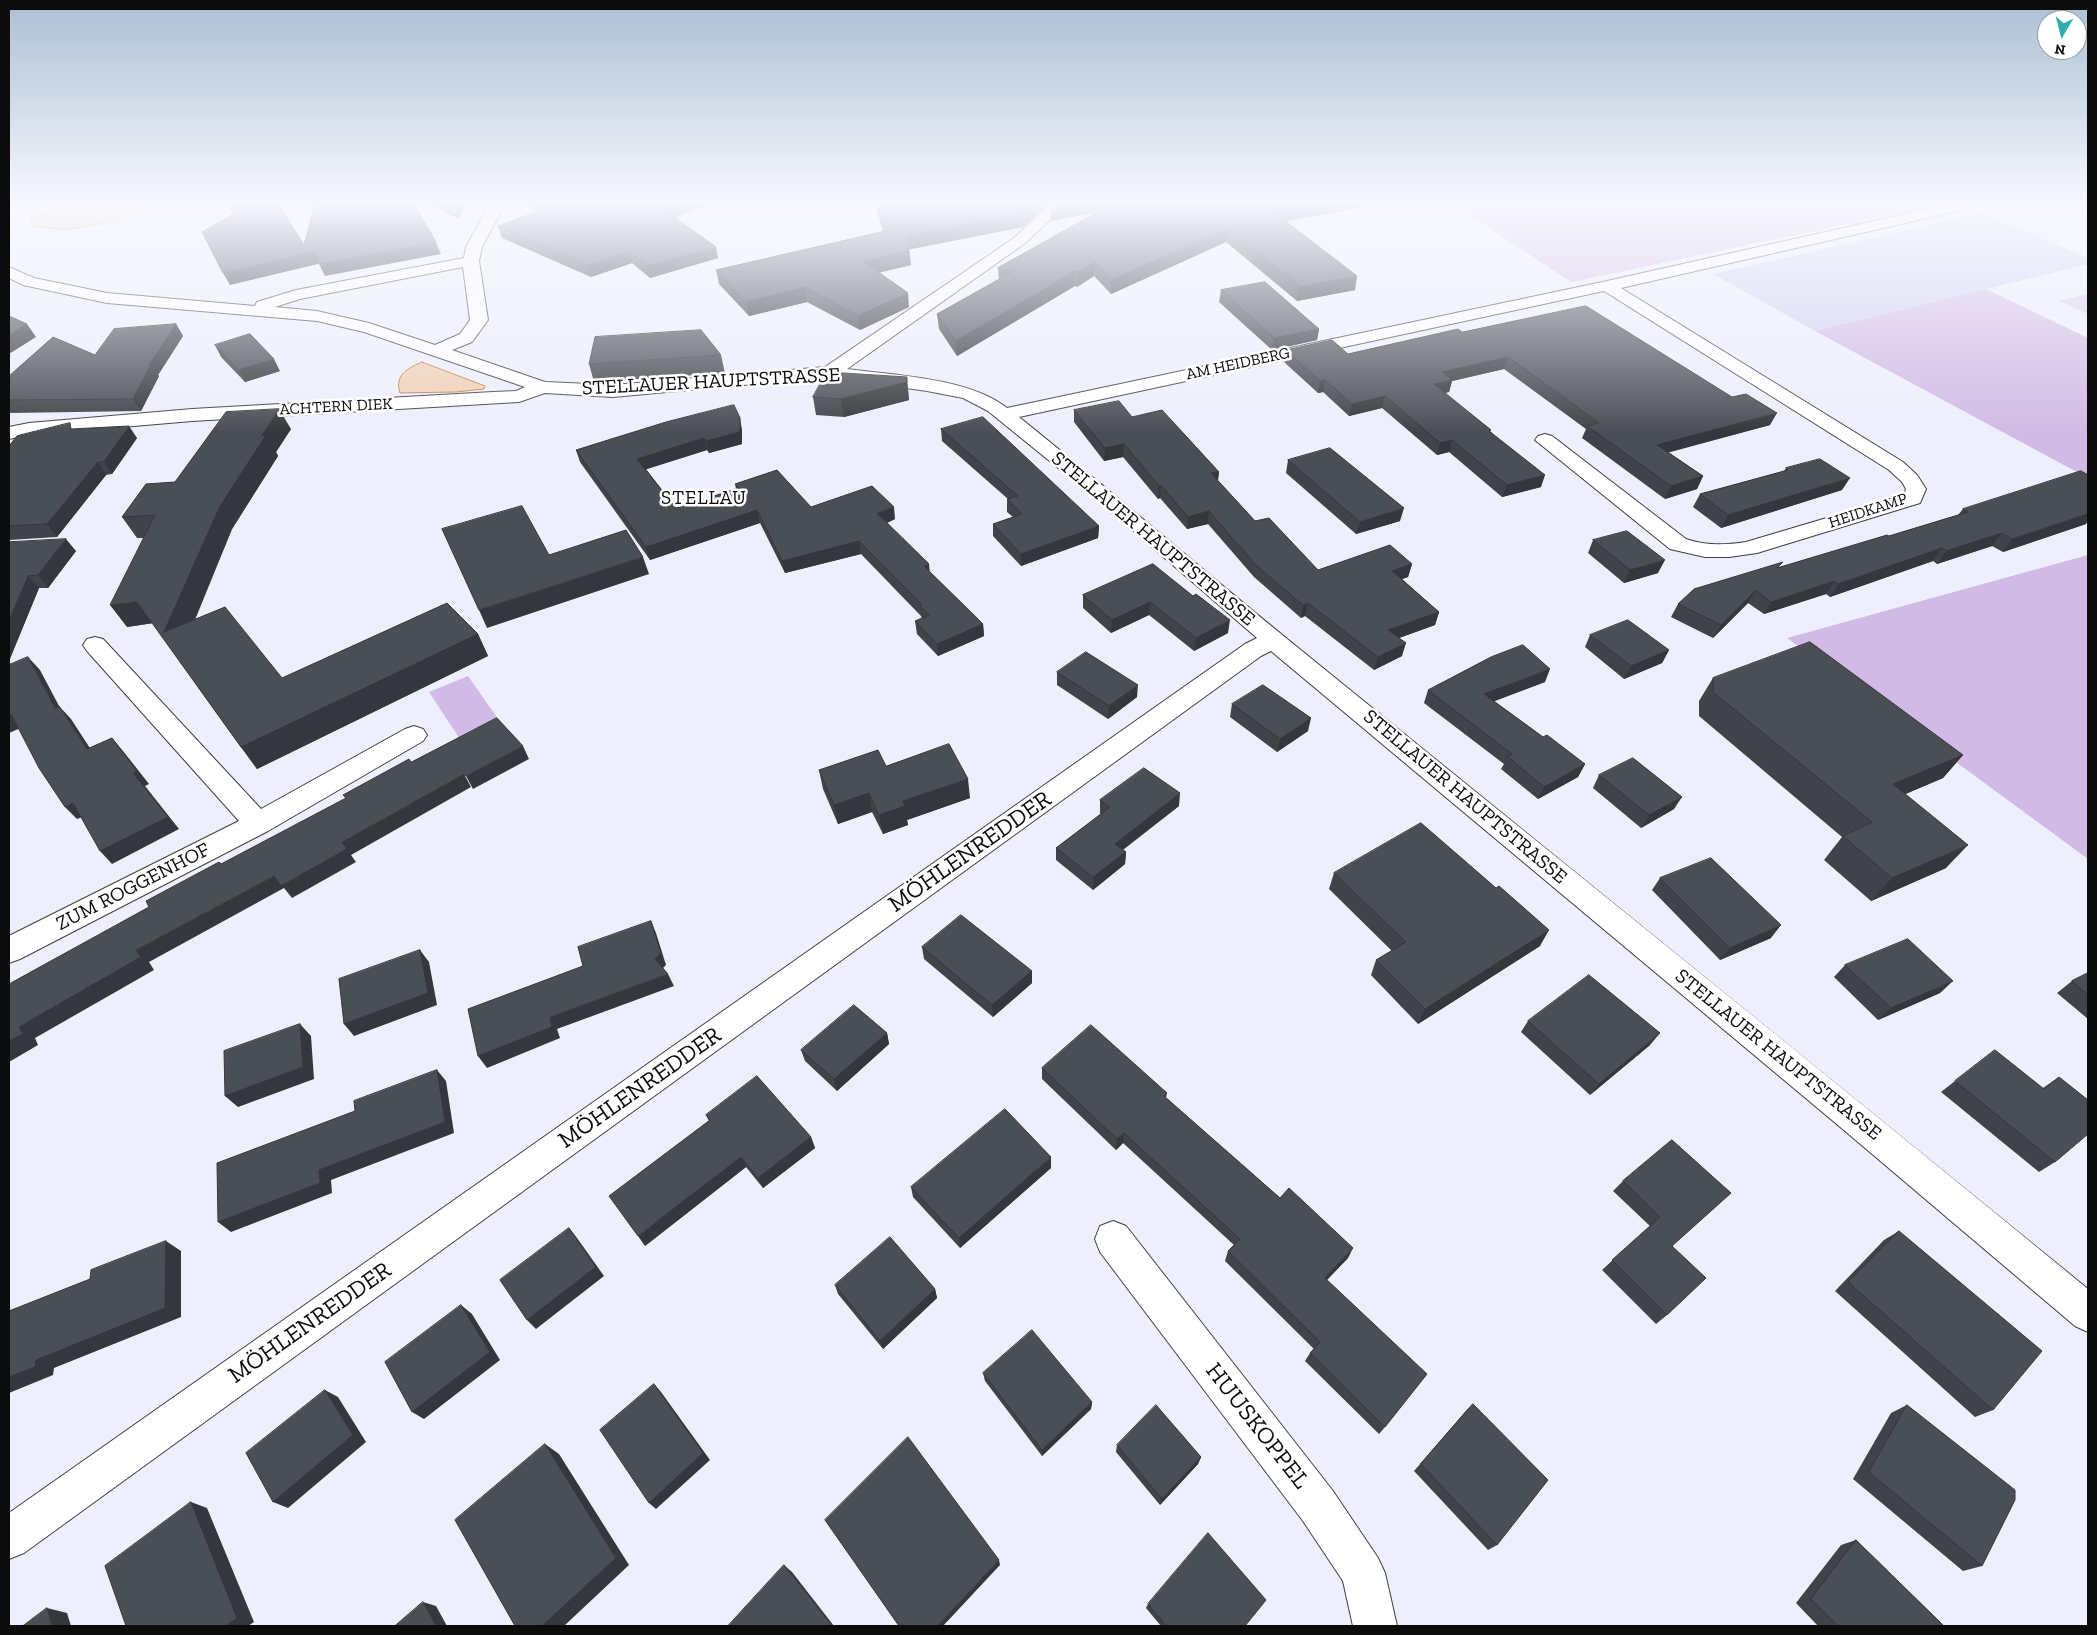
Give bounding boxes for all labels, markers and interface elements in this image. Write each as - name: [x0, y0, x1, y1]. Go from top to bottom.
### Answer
- north arrow: [2037, 10, 2087, 60]
- text: N: [2054, 40, 2066, 59]
- street label: AM HEIDBERG: [1184, 344, 1292, 384]
- street label: STELLAUER HAUPTSTRASSE: [581, 363, 841, 401]
- street label: ACHTERN DIEK: [279, 394, 393, 420]
- street label: STELLAUER HAUPTSTRASSE: [1046, 447, 1260, 631]
- district label: STELLAU: [660, 488, 748, 510]
- street label: HEIDKAMP: [1826, 489, 1910, 533]
- street label: STELLAUER HAUPTSTRASSE: [1358, 705, 1572, 889]
- street label: MÖHLENREDDER: [883, 785, 1057, 919]
- street label: ZUM ROGGENHOF: [52, 838, 214, 936]
- street label: STELLAUER HAUPTSTRASSE: [1670, 964, 1886, 1146]
- street label: MÖHLENREDDER: [553, 1021, 727, 1155]
- street label: MÖHLENREDDER: [223, 1256, 397, 1390]
- street label: HUUSKOPPEL: [1199, 1357, 1315, 1495]

